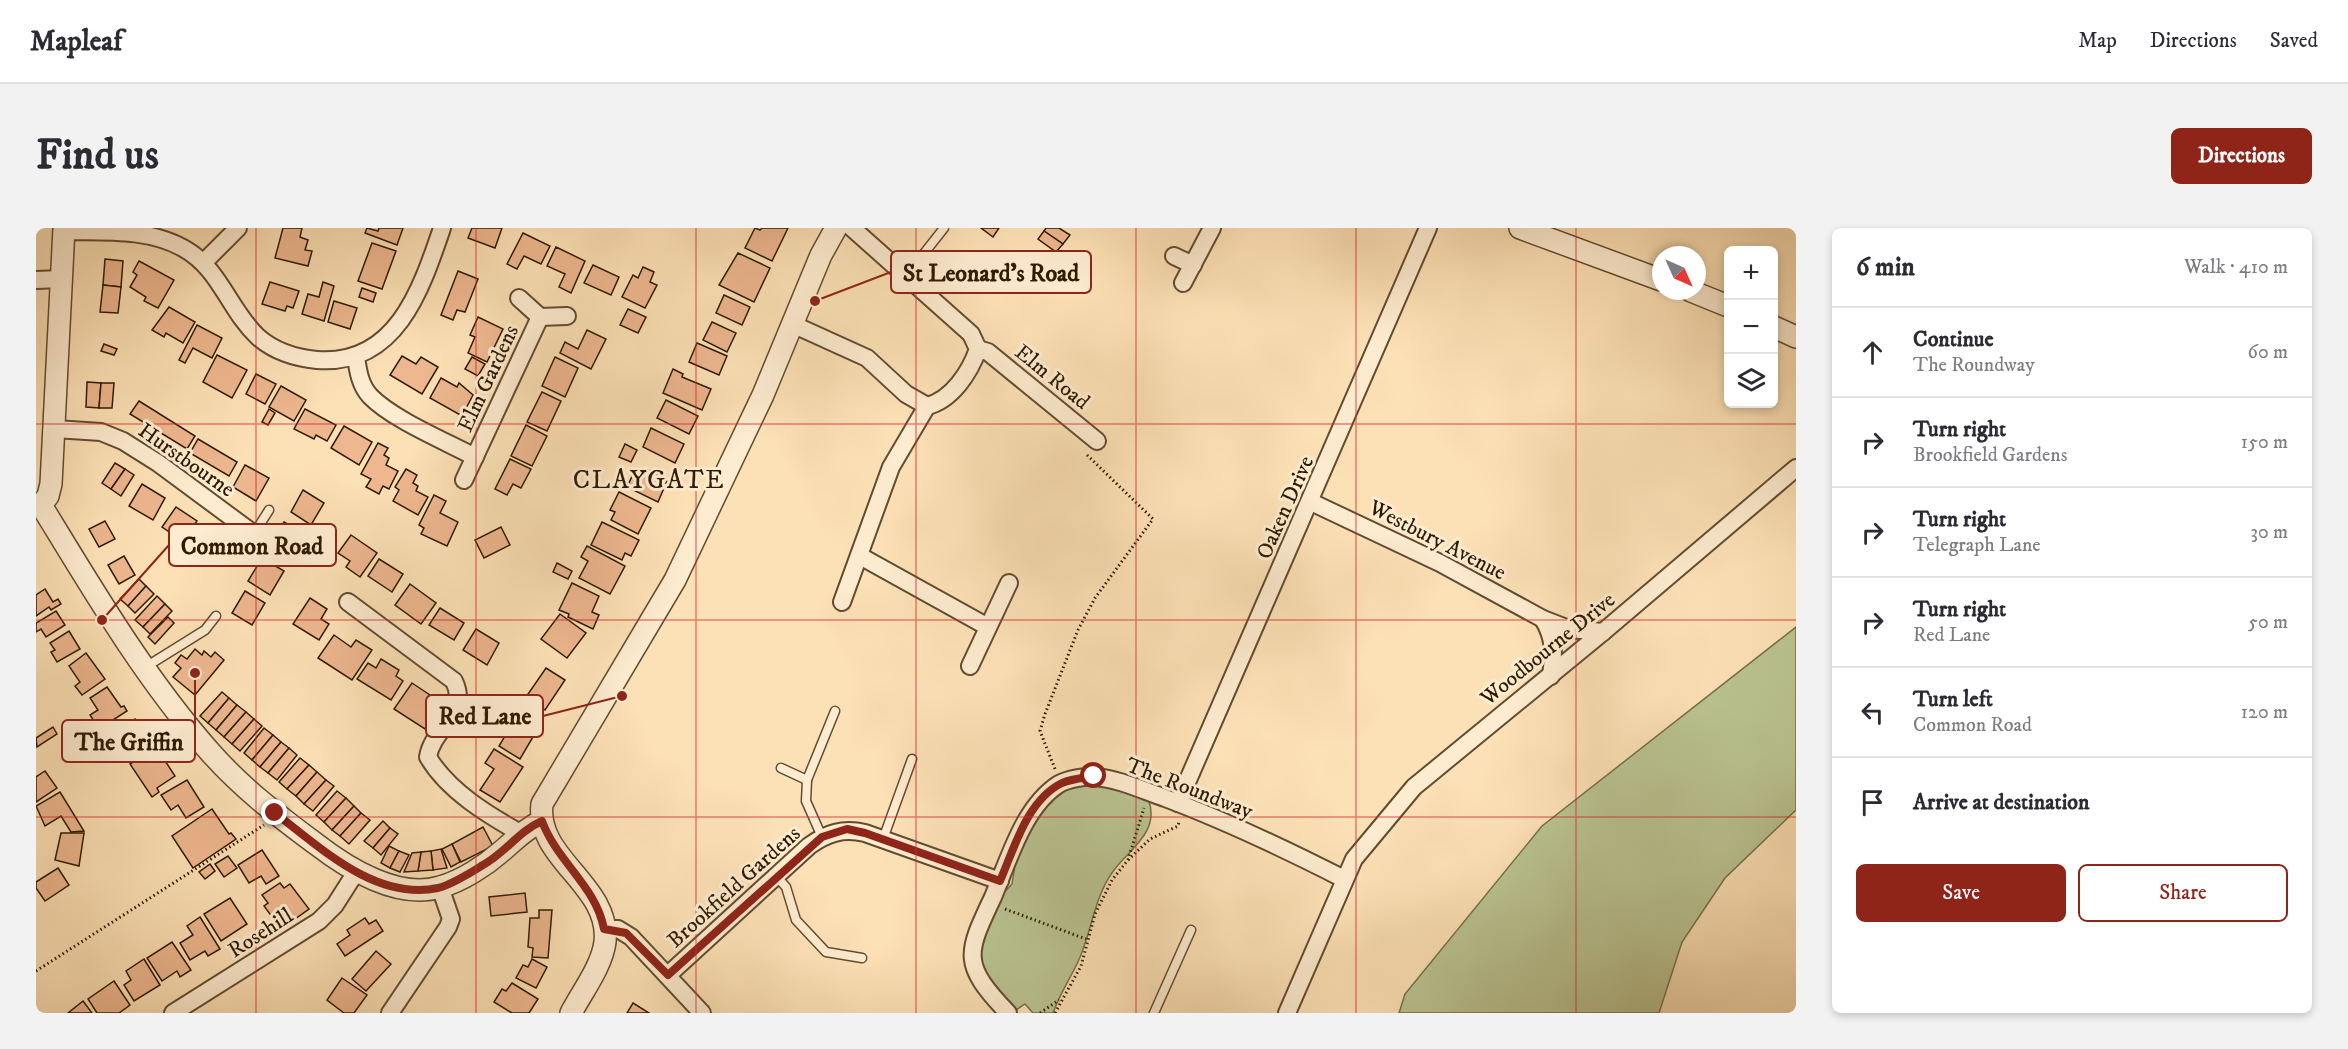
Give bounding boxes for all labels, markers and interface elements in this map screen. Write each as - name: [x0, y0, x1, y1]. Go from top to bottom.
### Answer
- text: Mapleaf: [30, 24, 122, 59]
- text: Map: [2078, 28, 2117, 54]
- text: Directions: [2150, 28, 2237, 54]
- text: Saved: [2270, 28, 2318, 54]
- button: Directions: [2171, 128, 2312, 184]
- text: Find us: [36, 130, 159, 182]
- north arrow: [1652, 246, 1706, 300]
- map controls: [1724, 246, 1778, 408]
- button: +: [1724, 246, 1778, 300]
- callout: St Leonard's Road: [891, 251, 1091, 293]
- text: 6 min: [1856, 251, 1915, 284]
- text: Walk · 410 m: [2184, 255, 2288, 280]
- text: St Leonard's Road: [903, 259, 1080, 289]
- button: −: [1724, 300, 1778, 354]
- street label: Elm Gardens: [452, 321, 525, 437]
- text: Continue: [1913, 326, 1994, 353]
- icon: ahead: [1856, 336, 1889, 369]
- street label: Elm Road: [1009, 339, 1095, 416]
- text: 60 m: [2248, 340, 2288, 365]
- text: The Roundway: [1913, 353, 2035, 378]
- button: layers: [1724, 354, 1778, 408]
- text: Turn right: [1913, 416, 2006, 443]
- street label: Hurstbourne: [133, 417, 240, 503]
- icon: right: [1856, 426, 1889, 459]
- text: 150 m: [2241, 430, 2288, 455]
- text: Brookfield Gardens: [1913, 443, 2067, 468]
- street label: Oaken Drive: [1251, 452, 1320, 563]
- district label: CLAYGATE: [573, 464, 725, 497]
- street label: Westbury Avenue: [1363, 494, 1510, 586]
- text: Turn right: [1913, 506, 2006, 533]
- icon: right: [1856, 516, 1889, 549]
- text: 30 m: [2250, 520, 2288, 545]
- callout: Common Road: [169, 524, 336, 566]
- text: Common Road: [181, 532, 324, 562]
- text: Telegraph Lane: [1913, 533, 2041, 558]
- street label: Woodbourne Drive: [1474, 587, 1621, 712]
- text: Turn right: [1913, 596, 2006, 623]
- icon: right: [1856, 606, 1889, 639]
- text: 50 m: [2248, 610, 2288, 635]
- text: Red Lane: [1913, 623, 1990, 648]
- text: Turn left: [1913, 686, 1993, 713]
- callout: Red Lane: [426, 695, 543, 737]
- icon: left: [1856, 696, 1889, 729]
- text: 120 m: [2241, 700, 2288, 725]
- text: Red Lane: [439, 702, 531, 732]
- text: Common Road: [1913, 713, 2032, 738]
- callout: The Griffin: [62, 720, 195, 762]
- text: The Griffin: [74, 728, 184, 758]
- street label: The Roundway: [1122, 752, 1257, 825]
- route start: [1080, 762, 1106, 788]
- icon: arrive: [1856, 786, 1889, 819]
- text: Arrive at destination: [1913, 789, 2090, 816]
- route end: [261, 799, 287, 825]
- street label: Brookfield Gardens: [662, 820, 806, 954]
- button: Save: [1856, 864, 2066, 922]
- button: Share: [2078, 864, 2288, 922]
- street label: Rosehill: [223, 902, 299, 964]

